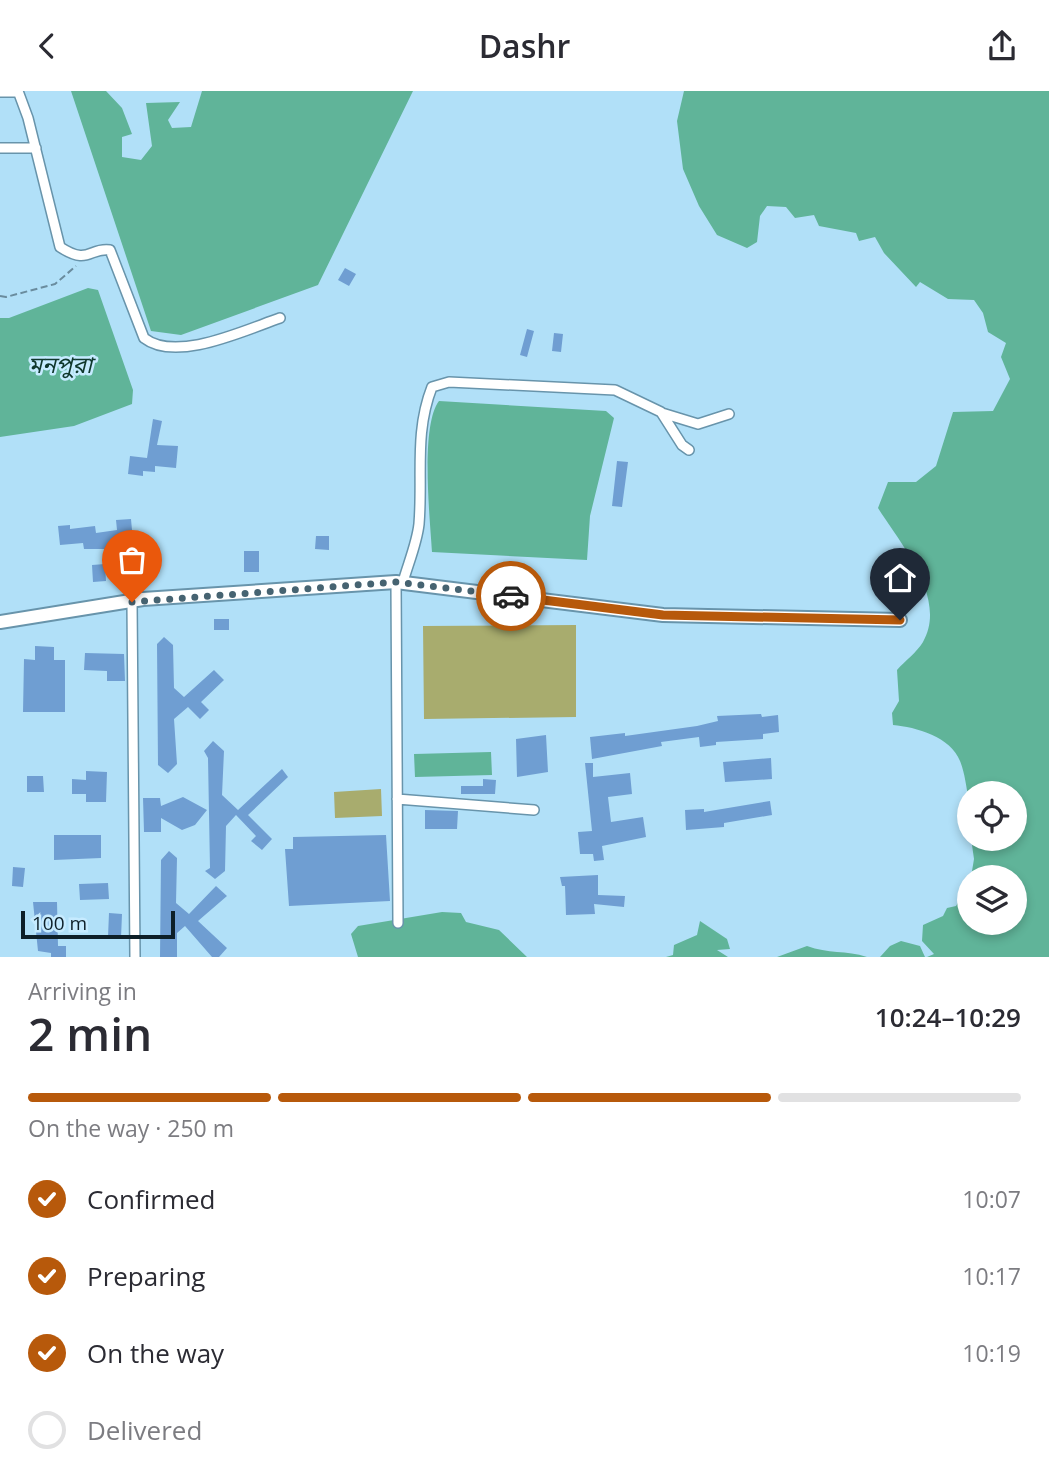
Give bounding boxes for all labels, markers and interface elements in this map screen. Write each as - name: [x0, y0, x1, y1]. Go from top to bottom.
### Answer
- text: Dashr: [479, 24, 570, 67]
- icon: back: [28, 27, 66, 65]
- icon: share: [983, 27, 1021, 65]
- water label: মনপুরা: [28, 348, 96, 380]
- pin: [102, 530, 162, 602]
- icon: bag: [113, 541, 151, 579]
- pin: [870, 548, 930, 620]
- icon: home: [881, 559, 919, 597]
- courier: [476, 561, 546, 631]
- icon: car: [492, 577, 530, 615]
- map controls: [957, 781, 1027, 935]
- button: locate: [957, 781, 1027, 851]
- button: layers: [957, 865, 1027, 935]
- scale bar: [21, 908, 175, 940]
- text: 100 m: [32, 910, 87, 936]
- text: Arriving in: [28, 975, 137, 1007]
- text: 10:24–10:29: [875, 999, 1021, 1035]
- text: 2 min: [28, 1002, 152, 1064]
- text: On the way · 250 m: [28, 1112, 234, 1144]
- icon: check: [28, 1180, 66, 1218]
- text: Confirmed: [87, 1181, 215, 1217]
- text: 10:07: [962, 1183, 1021, 1215]
- icon: check: [28, 1257, 66, 1295]
- text: Preparing: [87, 1258, 205, 1294]
- text: 10:17: [962, 1260, 1021, 1292]
- icon: check: [28, 1334, 66, 1372]
- text: On the way: [87, 1335, 224, 1371]
- text: 10:19: [962, 1337, 1021, 1369]
- text: Delivered: [87, 1412, 202, 1448]

